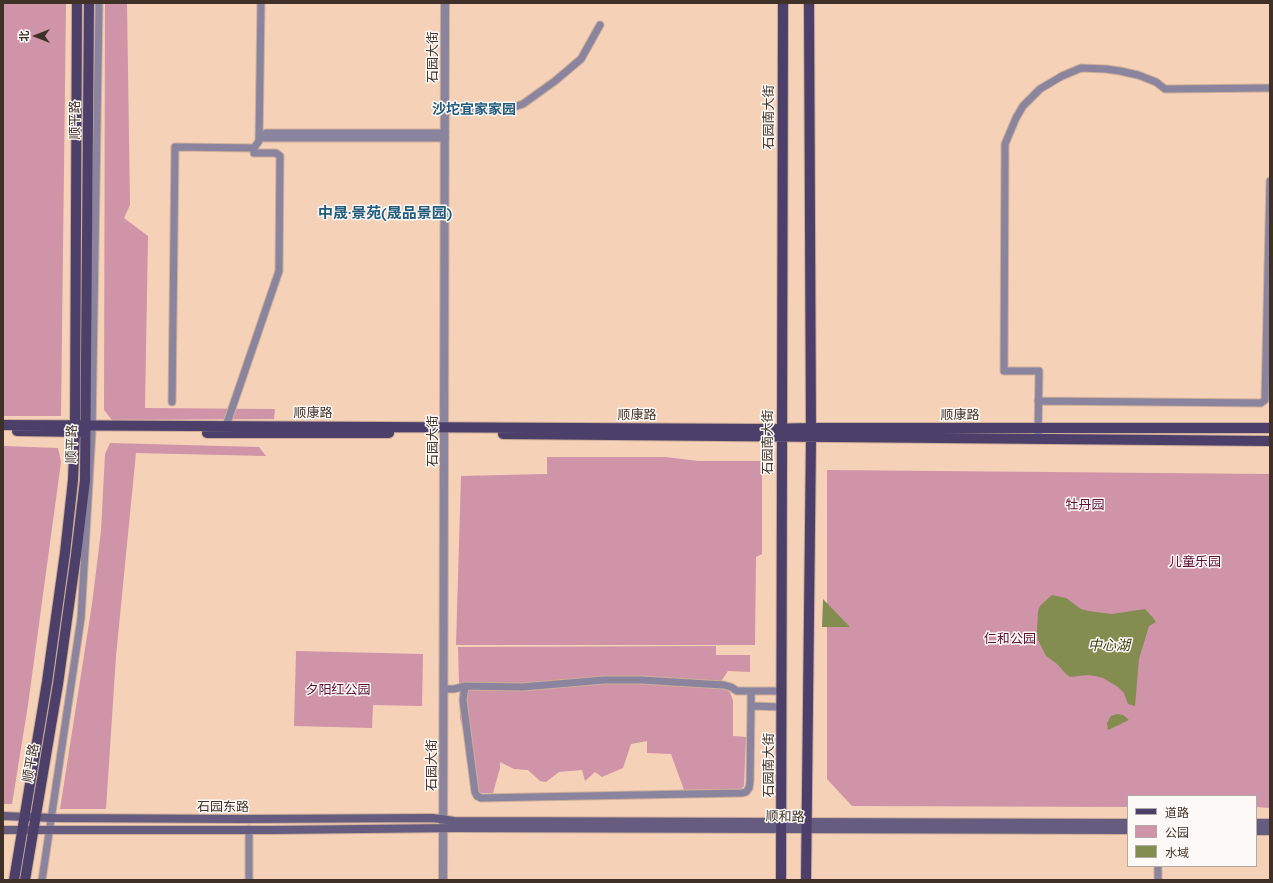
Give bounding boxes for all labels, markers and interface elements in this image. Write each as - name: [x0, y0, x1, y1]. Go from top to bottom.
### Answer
- north arrow: [16, 16, 56, 56]
- text: 北: [17, 31, 31, 42]
- street label: 石园大街: [425, 31, 441, 83]
- street label: 石园南大街: [761, 85, 777, 149]
- street label: 顺平路: [67, 101, 83, 139]
- district label: 沙坨宜家家园: [432, 102, 516, 118]
- district label: 中晟·景苑(晟品景园): [318, 204, 452, 222]
- street label: 顺康路: [294, 405, 332, 421]
- street label: 顺康路: [618, 407, 656, 423]
- street label: 顺康路: [941, 407, 979, 423]
- street label: 石园南大街: [760, 410, 776, 474]
- street label: 石园大街: [425, 415, 441, 467]
- street label: 顺平路: [64, 424, 80, 464]
- park label: 牡丹园: [1066, 497, 1104, 513]
- park label: 儿童乐园: [1169, 554, 1221, 570]
- park label: 仁和公园: [984, 631, 1036, 647]
- water label: 中心湖: [1088, 638, 1130, 654]
- park label: 夕阳红公园: [306, 682, 370, 698]
- street label: 石园南大街: [761, 733, 777, 797]
- street label: 石园大街: [424, 739, 440, 791]
- street label: 顺平路: [20, 742, 42, 784]
- legend: [1127, 795, 1257, 867]
- street label: 石园东路: [197, 799, 249, 815]
- text: 道路: [1165, 805, 1189, 820]
- street label: 顺和路: [765, 809, 805, 825]
- text: 公园: [1165, 825, 1189, 840]
- text: 水域: [1165, 845, 1189, 860]

